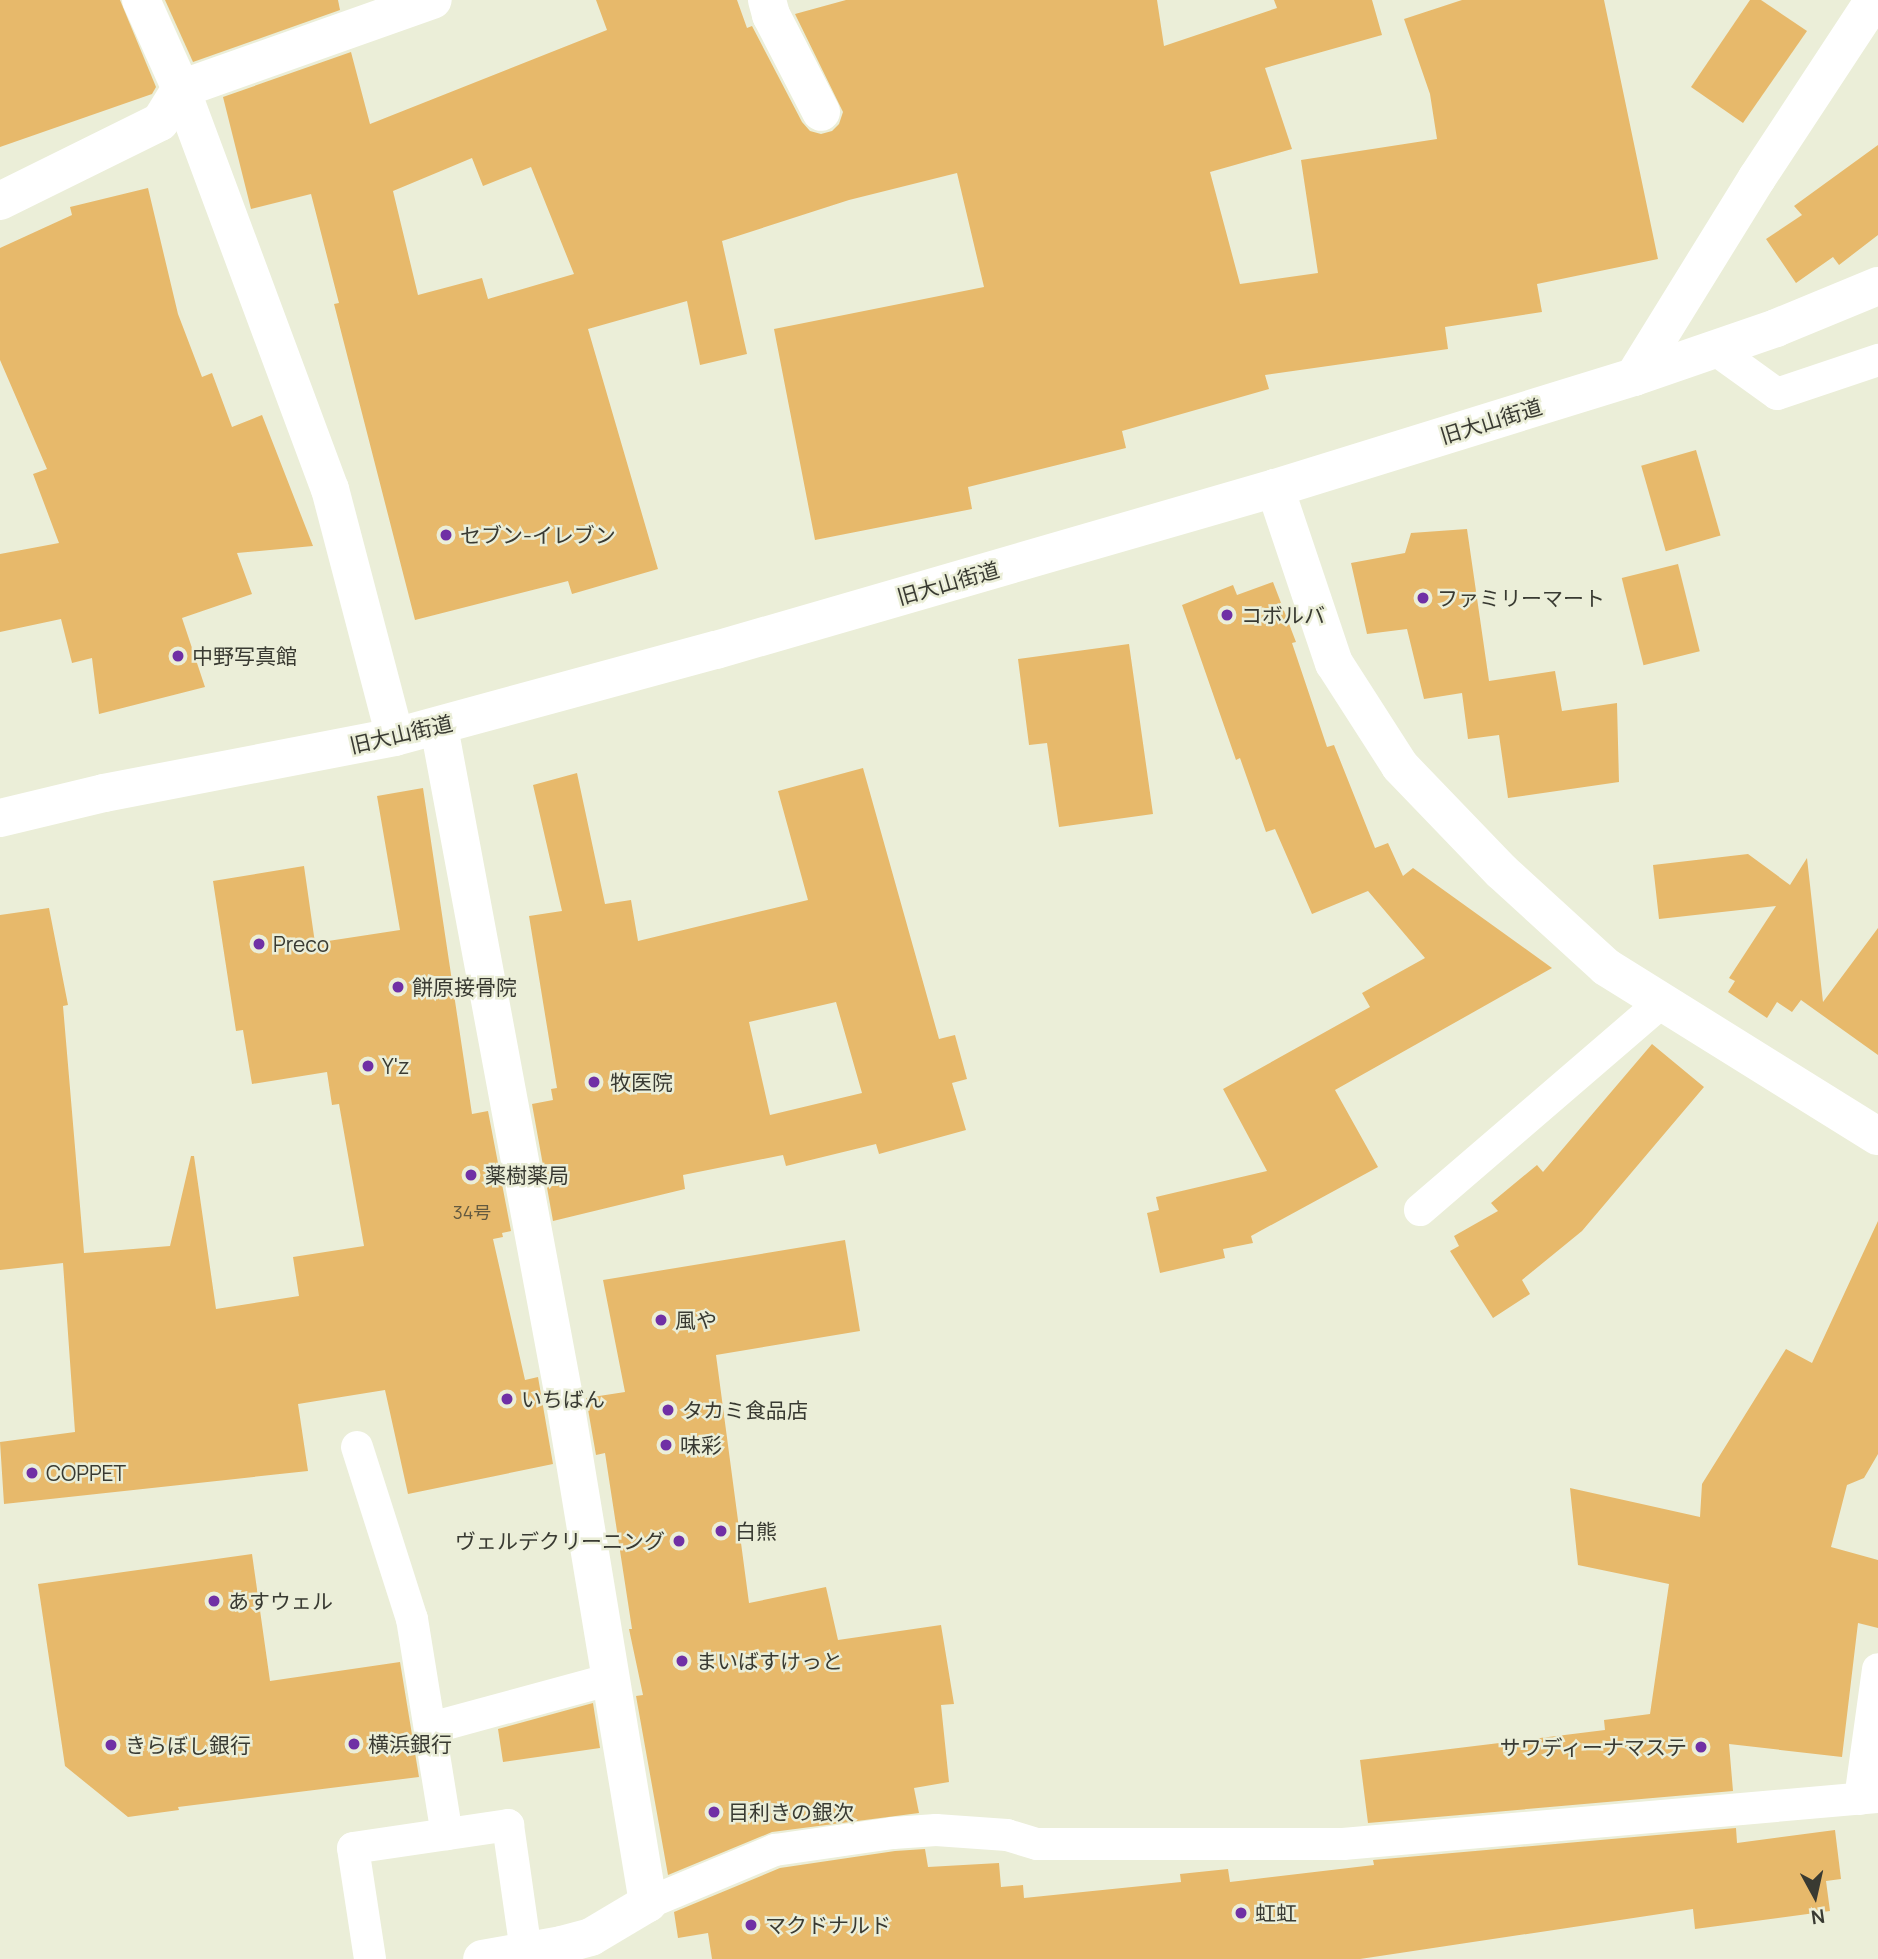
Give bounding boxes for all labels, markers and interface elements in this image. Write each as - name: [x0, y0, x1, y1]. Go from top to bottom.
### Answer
- street label: 旧大山街道: [1437, 394, 1545, 448]
- place label: セブン-イレブン: [460, 522, 616, 548]
- marker: セブン-イレブン: [438, 527, 454, 543]
- street label: 旧大山街道: [894, 556, 1002, 610]
- place label: ファミリーマート: [1437, 585, 1605, 611]
- marker: ファミリーマート: [1415, 590, 1431, 606]
- place label: コボルバ: [1241, 602, 1325, 628]
- marker: コボルバ: [1219, 607, 1235, 623]
- place label: 中野写真館: [192, 643, 297, 669]
- marker: 中野写真館: [170, 648, 186, 664]
- street label: 旧大山街道: [347, 710, 455, 758]
- place label: Preco: [273, 931, 329, 957]
- marker: Preco: [251, 936, 267, 952]
- place label: 餅原接骨院: [412, 974, 517, 1000]
- marker: 餅原接骨院: [390, 979, 406, 995]
- place label: Y'z: [382, 1053, 409, 1079]
- marker: Y'z: [360, 1058, 376, 1074]
- place label: 牧医院: [610, 1069, 673, 1095]
- marker: 牧医院: [584, 1072, 604, 1092]
- place label: 薬樹薬局: [485, 1162, 569, 1188]
- marker: 薬樹薬局: [463, 1167, 479, 1183]
- house number: 34号: [453, 1201, 491, 1223]
- place label: 風や: [675, 1307, 717, 1333]
- marker: 風や: [653, 1312, 669, 1328]
- place label: いちばん: [521, 1386, 605, 1412]
- marker: いちばん: [499, 1391, 515, 1407]
- place label: タカミ食品店: [682, 1397, 808, 1423]
- marker: タカミ食品店: [660, 1402, 676, 1418]
- place label: 味彩: [680, 1432, 722, 1458]
- marker: 味彩: [658, 1437, 674, 1453]
- place label: COPPET: [46, 1460, 126, 1486]
- marker: COPPET: [24, 1465, 40, 1481]
- place label: 白熊: [735, 1518, 777, 1544]
- marker: 白熊: [713, 1523, 729, 1539]
- place label: ヴェルデクリーニング: [455, 1528, 665, 1554]
- marker: ヴェルデクリーニング: [671, 1533, 687, 1549]
- place label: あすウェル: [228, 1588, 333, 1614]
- marker: あすウェル: [206, 1593, 222, 1609]
- place label: まいばすけっと: [696, 1648, 843, 1674]
- marker: まいばすけっと: [674, 1653, 690, 1669]
- place label: 横浜銀行: [368, 1731, 452, 1757]
- place label: きらぼし銀行: [125, 1732, 251, 1758]
- place label: サワディーナマステ: [1498, 1734, 1687, 1760]
- marker: 横浜銀行: [346, 1736, 362, 1752]
- marker: きらぼし銀行: [103, 1737, 119, 1753]
- marker: サワディーナマステ: [1693, 1739, 1709, 1755]
- place label: 目利きの銀次: [728, 1799, 854, 1825]
- marker: 目利きの銀次: [706, 1804, 722, 1820]
- north arrow: [1780, 1861, 1850, 1931]
- place label: 虹虹: [1255, 1900, 1297, 1926]
- text: N: [1809, 1903, 1826, 1931]
- marker: 虹虹: [1233, 1905, 1249, 1921]
- place label: マクドナルド: [765, 1912, 891, 1938]
- marker: マクドナルド: [743, 1917, 759, 1933]

